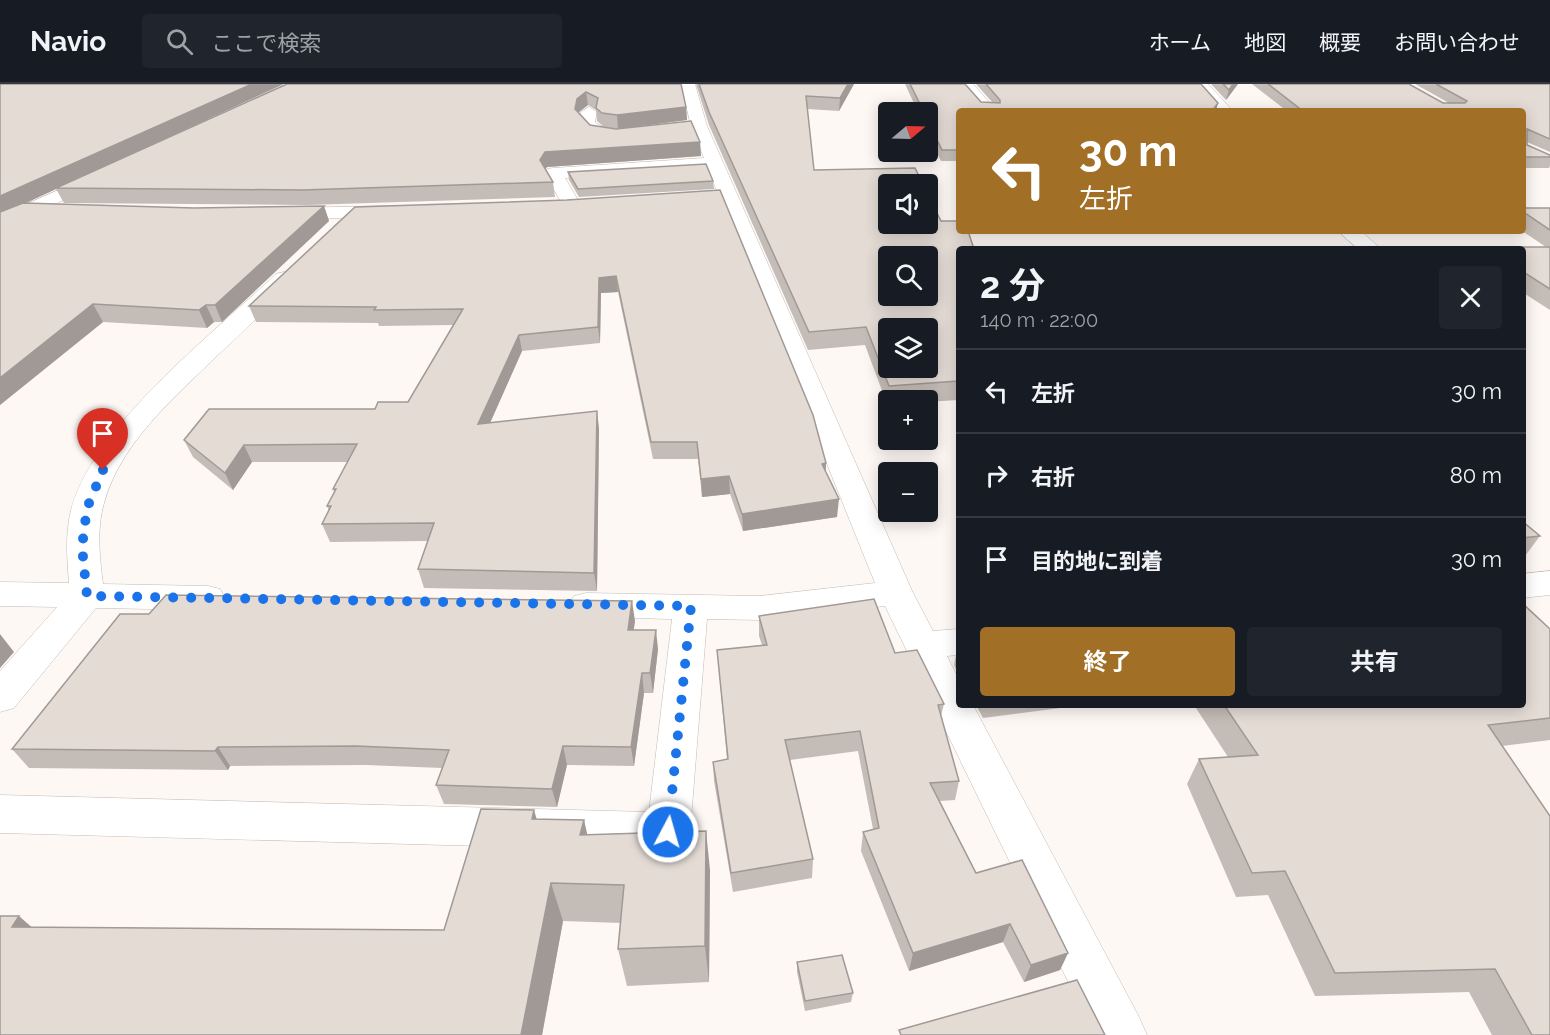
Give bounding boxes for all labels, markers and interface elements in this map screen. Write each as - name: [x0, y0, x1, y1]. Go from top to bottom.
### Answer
- search box: [142, 14, 562, 68]
- text: Navio: [30, 25, 106, 58]
- icon: search: [163, 25, 196, 58]
- text: ここで検索: [211, 30, 321, 56]
- text: ホーム: [1149, 30, 1211, 55]
- text: 地図: [1244, 30, 1286, 55]
- text: 概要: [1319, 30, 1361, 55]
- text: お問い合わせ: [1394, 30, 1520, 55]
- north arrow: [878, 102, 938, 162]
- map controls: [878, 102, 938, 522]
- text: 30 m: [1079, 127, 1177, 176]
- icon: left: [980, 132, 1058, 210]
- button: sound: [878, 174, 938, 234]
- text: 左折: [1079, 183, 1133, 214]
- button: search: [878, 246, 938, 306]
- text: 2 分: [980, 264, 1045, 306]
- button: close: [1439, 266, 1502, 329]
- text: 140 m · 22:00: [980, 308, 1098, 332]
- button: layers: [878, 318, 938, 378]
- icon: left: [980, 375, 1013, 408]
- text: 30 m: [1451, 378, 1502, 404]
- text: 左折: [1031, 380, 1075, 406]
- button: +: [878, 390, 938, 450]
- pin: [77, 408, 128, 470]
- icon: arrive: [86, 417, 119, 450]
- icon: right: [980, 459, 1013, 492]
- button: −: [878, 462, 938, 522]
- text: 80 m: [1450, 462, 1502, 488]
- text: 右折: [1031, 464, 1075, 490]
- icon: arrive: [980, 543, 1013, 576]
- text: 30 m: [1451, 546, 1502, 572]
- text: 目的地に到着: [1031, 548, 1163, 574]
- button: 終了: [980, 627, 1235, 696]
- button: 共有: [1247, 627, 1502, 696]
- position arrow: [636, 800, 700, 864]

